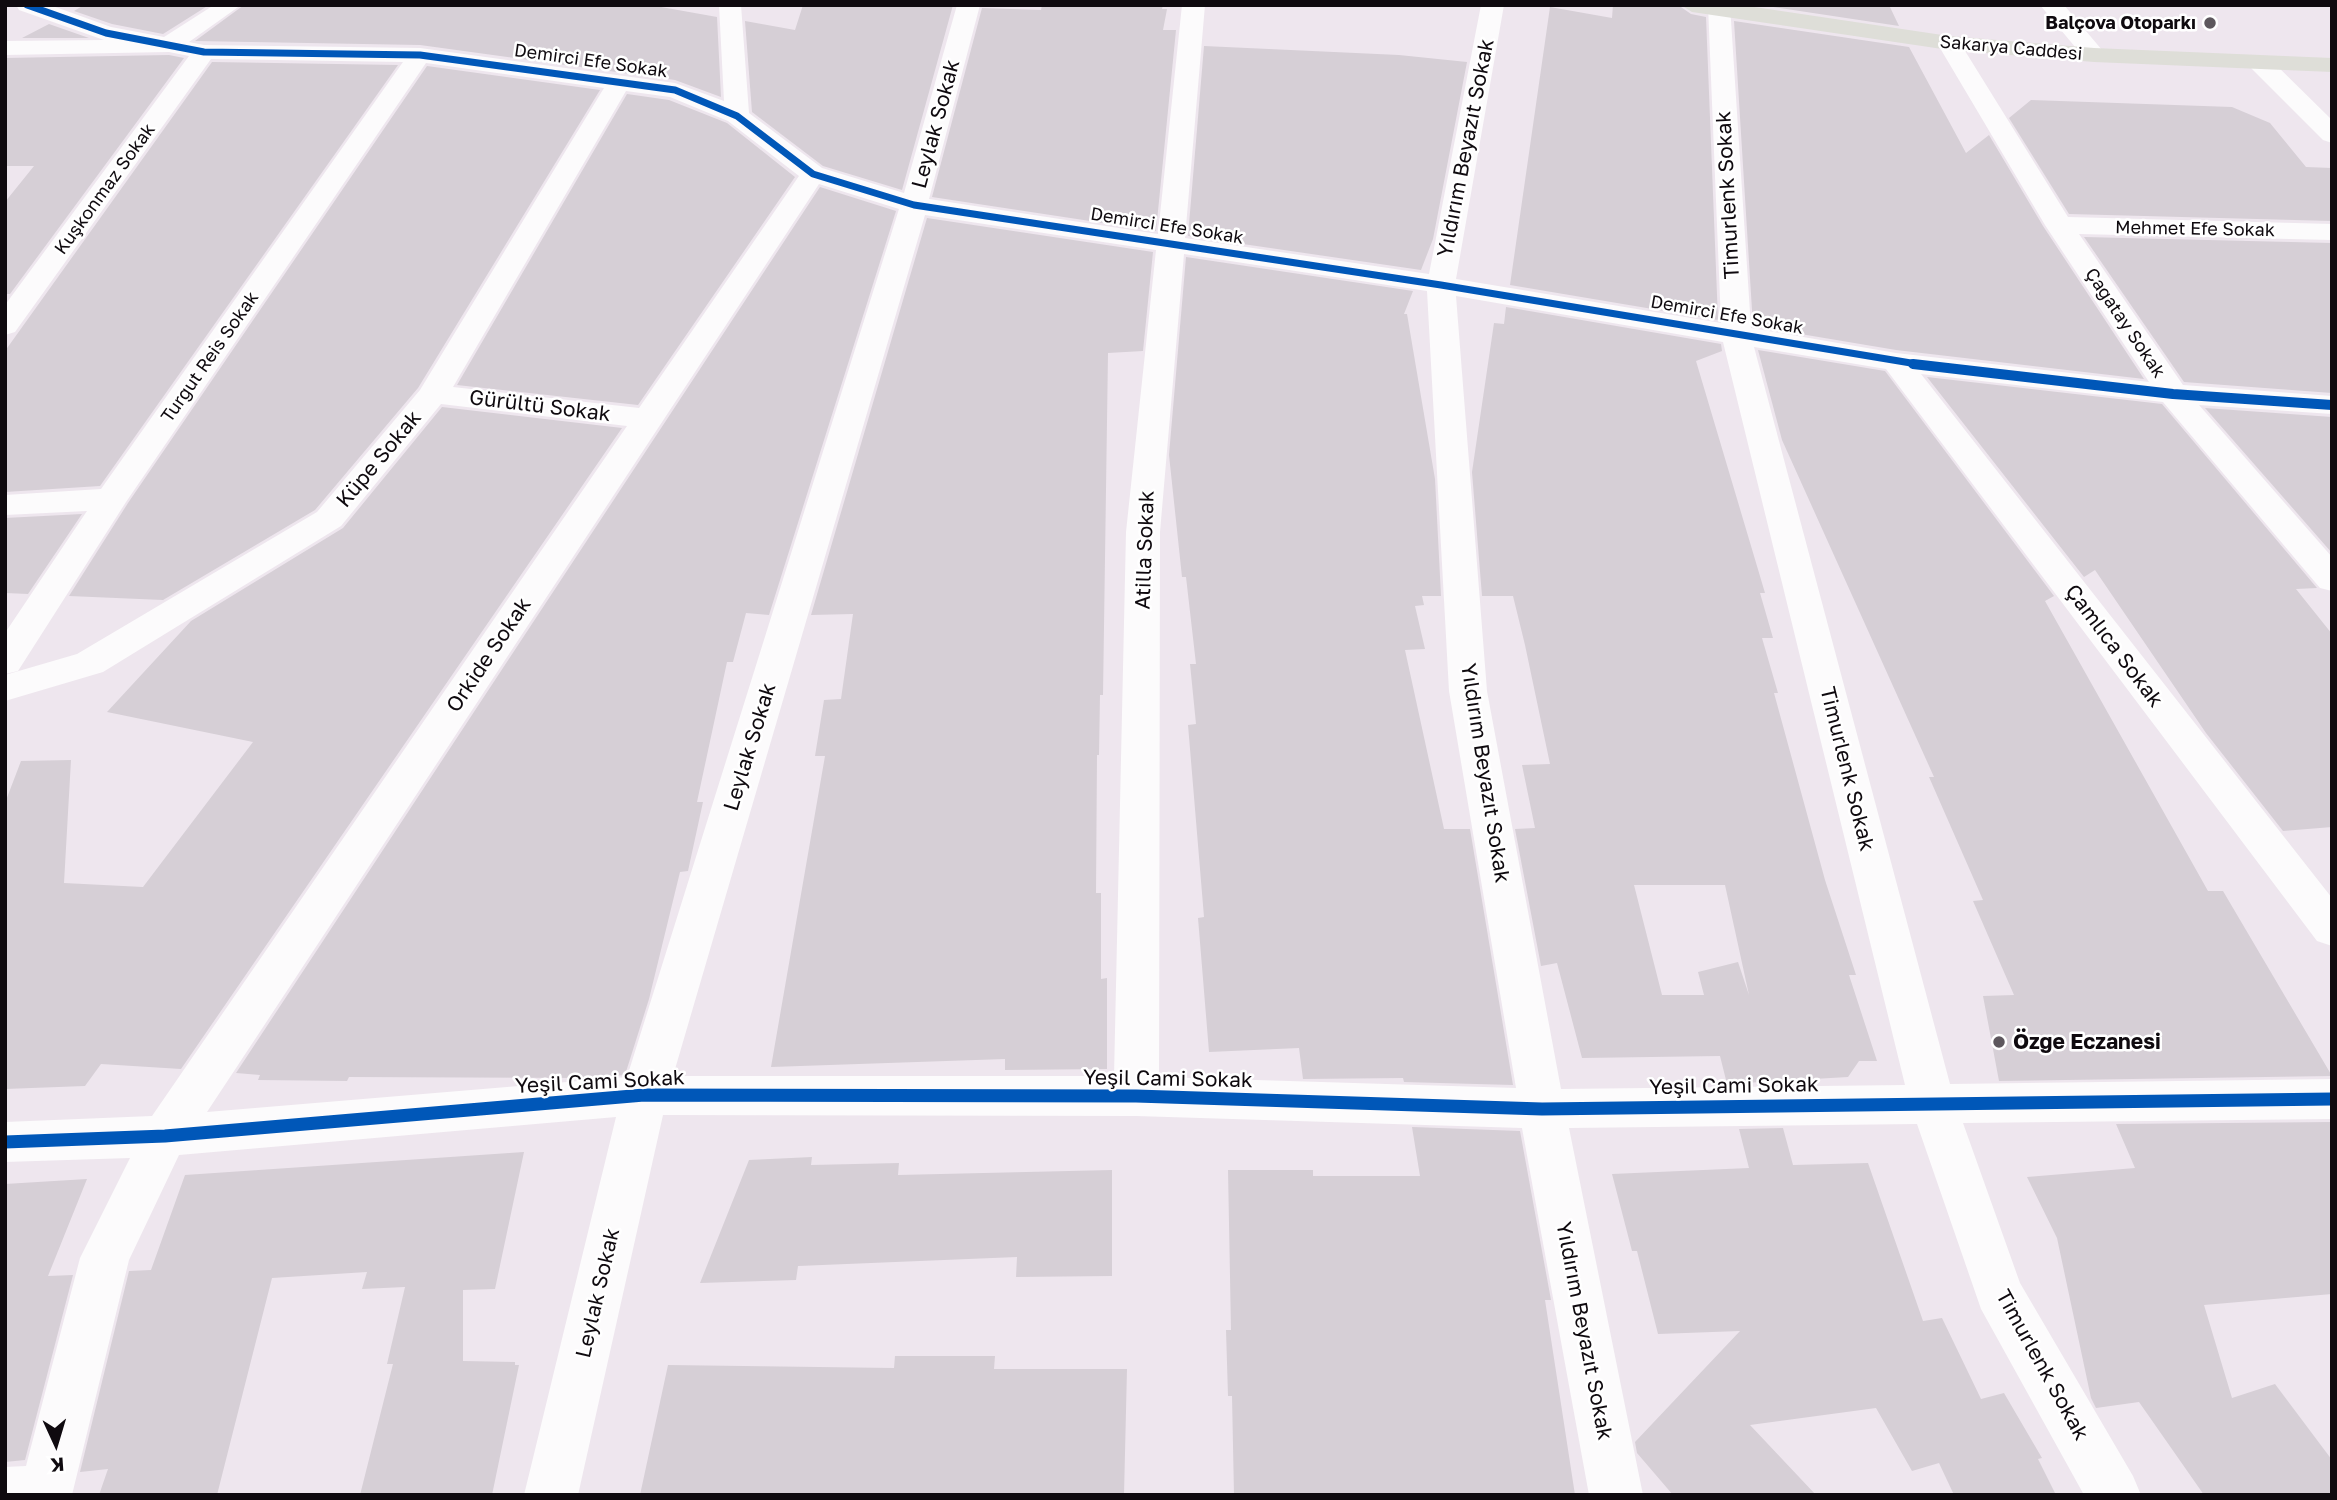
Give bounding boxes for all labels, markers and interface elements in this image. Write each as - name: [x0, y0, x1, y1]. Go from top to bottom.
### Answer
- place label: Balçova Otoparkı: [2045, 12, 2196, 34]
- marker: Balçova Otoparkı: [2202, 15, 2218, 31]
- street label: Sakarya Caddesi: [1939, 31, 2083, 65]
- street label: Yıldırım Beyazıt Sokak: [1432, 37, 1500, 259]
- street label: Demirci Efe Sokak: [513, 40, 669, 82]
- street label: Leylak Sokak: [907, 57, 965, 191]
- street label: Timurlenk Sokak: [1711, 110, 1745, 280]
- street label: Kuşkonmaz Sokak: [50, 119, 160, 259]
- street label: Demirci Efe Sokak: [1089, 203, 1245, 249]
- street label: Mehmet Efe Sokak: [2115, 217, 2275, 241]
- street label: Çağatay Sokak: [2080, 264, 2170, 382]
- street label: Turgut Reis Sokak: [157, 287, 263, 427]
- street label: Demirci Efe Sokak: [1649, 291, 1805, 339]
- street label: Gürültü Sokak: [468, 385, 612, 427]
- street label: Küpe Sokak: [331, 405, 427, 513]
- street label: Atilla Sokak: [1130, 490, 1160, 610]
- street label: Çamlıca Sokak: [2060, 580, 2168, 712]
- street label: Orkide Sokak: [441, 593, 537, 717]
- street label: Yıldırım Beyazıt Sokak: [1455, 661, 1515, 885]
- street label: Leylak Sokak: [719, 680, 781, 814]
- street label: Timurlenk Sokak: [1814, 684, 1880, 854]
- place label: Özge Eczanesi: [2013, 1029, 2161, 1055]
- marker: Özge Eczanesi: [1991, 1034, 2007, 1050]
- street label: Yeşil Cami Sokak: [515, 1065, 685, 1099]
- street label: Yeşil Cami Sokak: [1083, 1065, 1253, 1093]
- street label: Yeşil Cami Sokak: [1649, 1072, 1819, 1100]
- street label: Yıldırım Beyazıt Sokak: [1550, 1220, 1618, 1442]
- street label: Leylak Sokak: [571, 1226, 625, 1360]
- street label: Timurlenk Sokak: [1990, 1285, 2094, 1445]
- north arrow: [21, 1409, 91, 1479]
- text: K: [50, 1453, 65, 1477]

